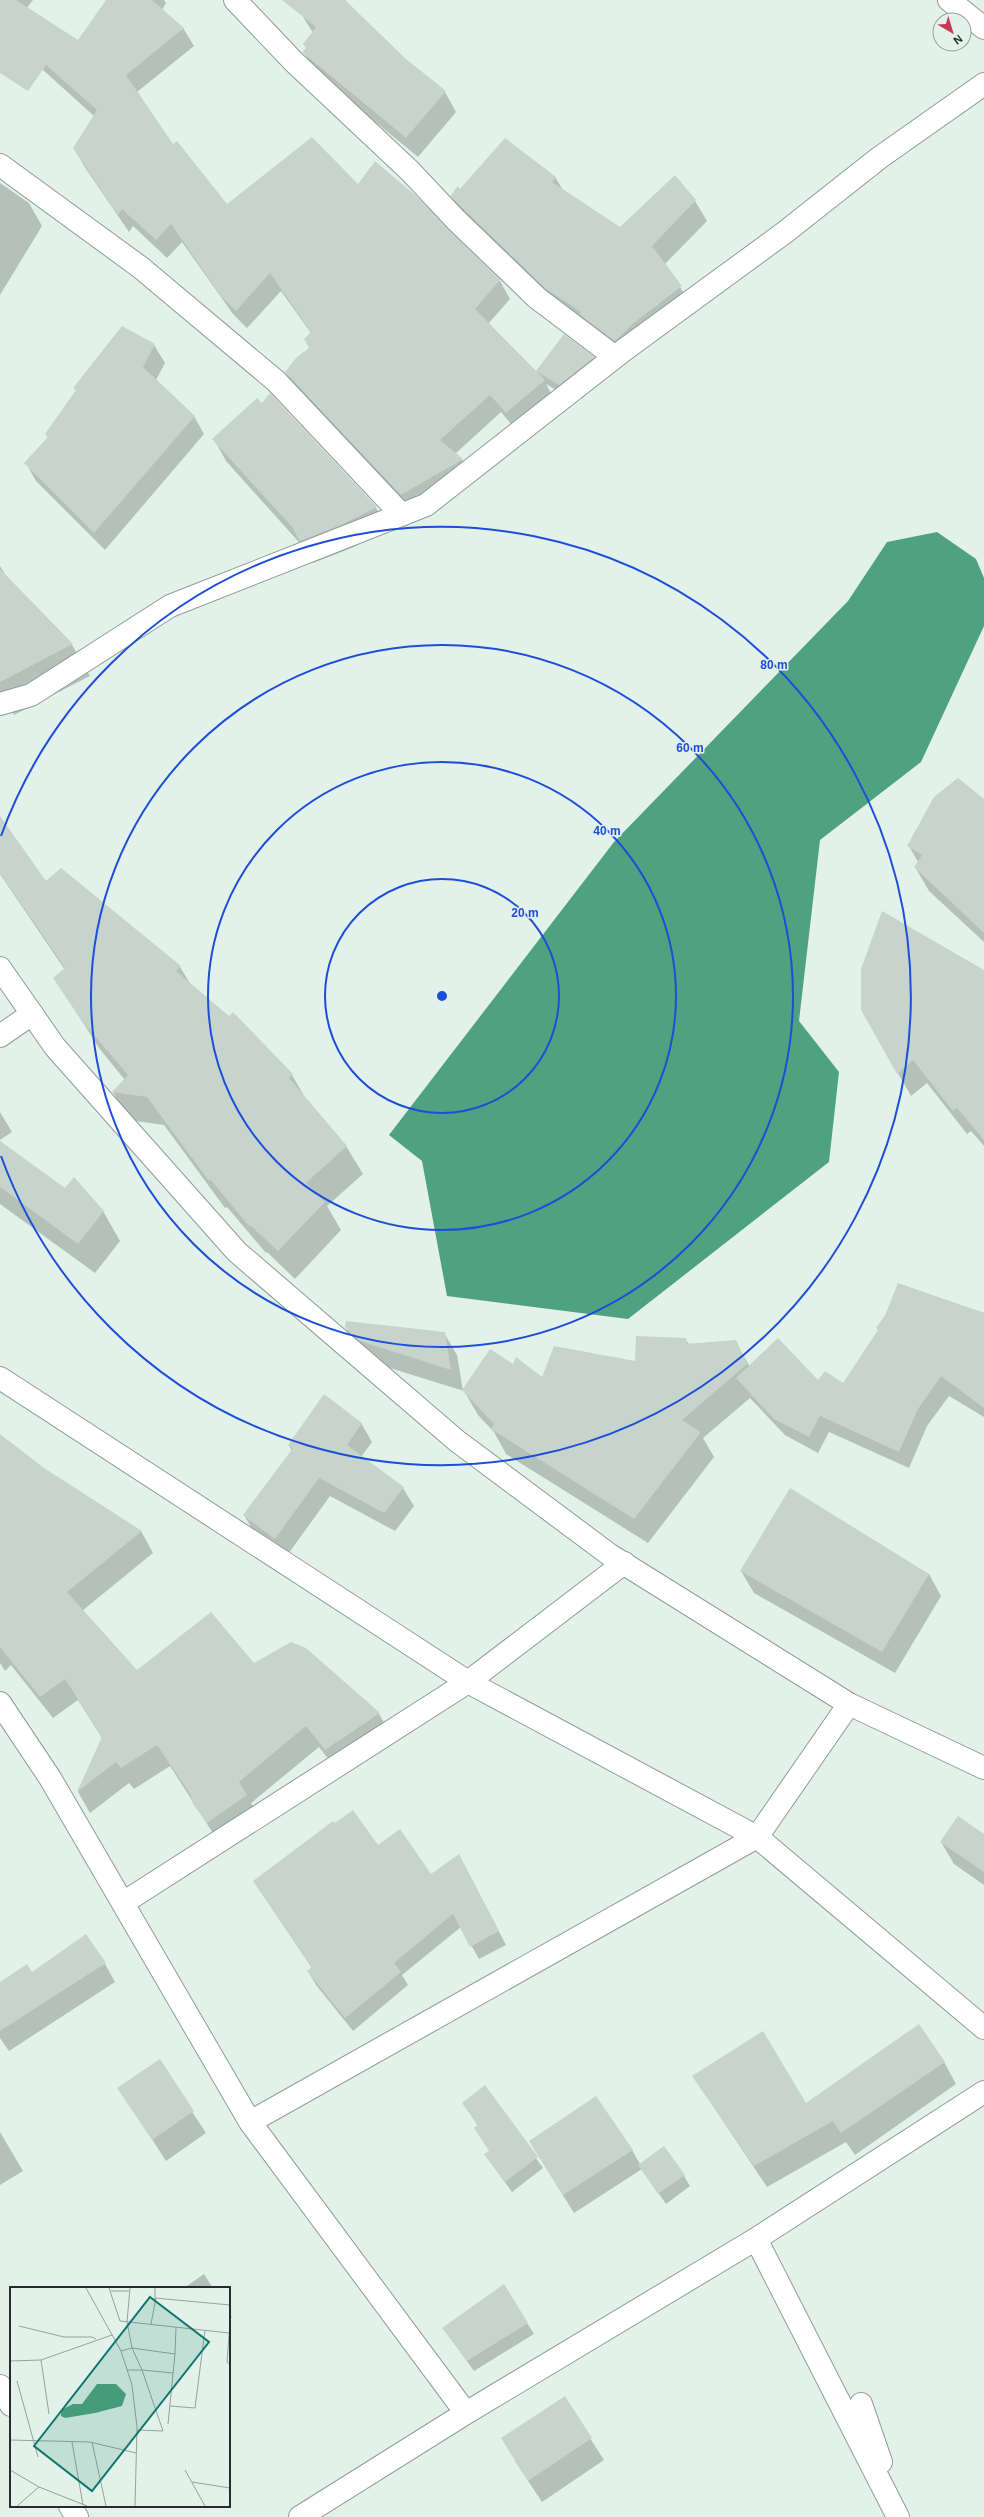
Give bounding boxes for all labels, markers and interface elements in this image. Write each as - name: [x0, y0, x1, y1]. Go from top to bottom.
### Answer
- north arrow: [932, 12, 972, 52]
- text: N: [951, 33, 965, 47]
- text: 80 m: [760, 658, 788, 672]
- text: 60 m: [676, 741, 704, 755]
- text: 40 m: [593, 824, 621, 838]
- text: 20 m: [511, 906, 539, 920]
- centre of rings: [435, 989, 449, 1003]
- inset map: [10, 2287, 230, 2507]

